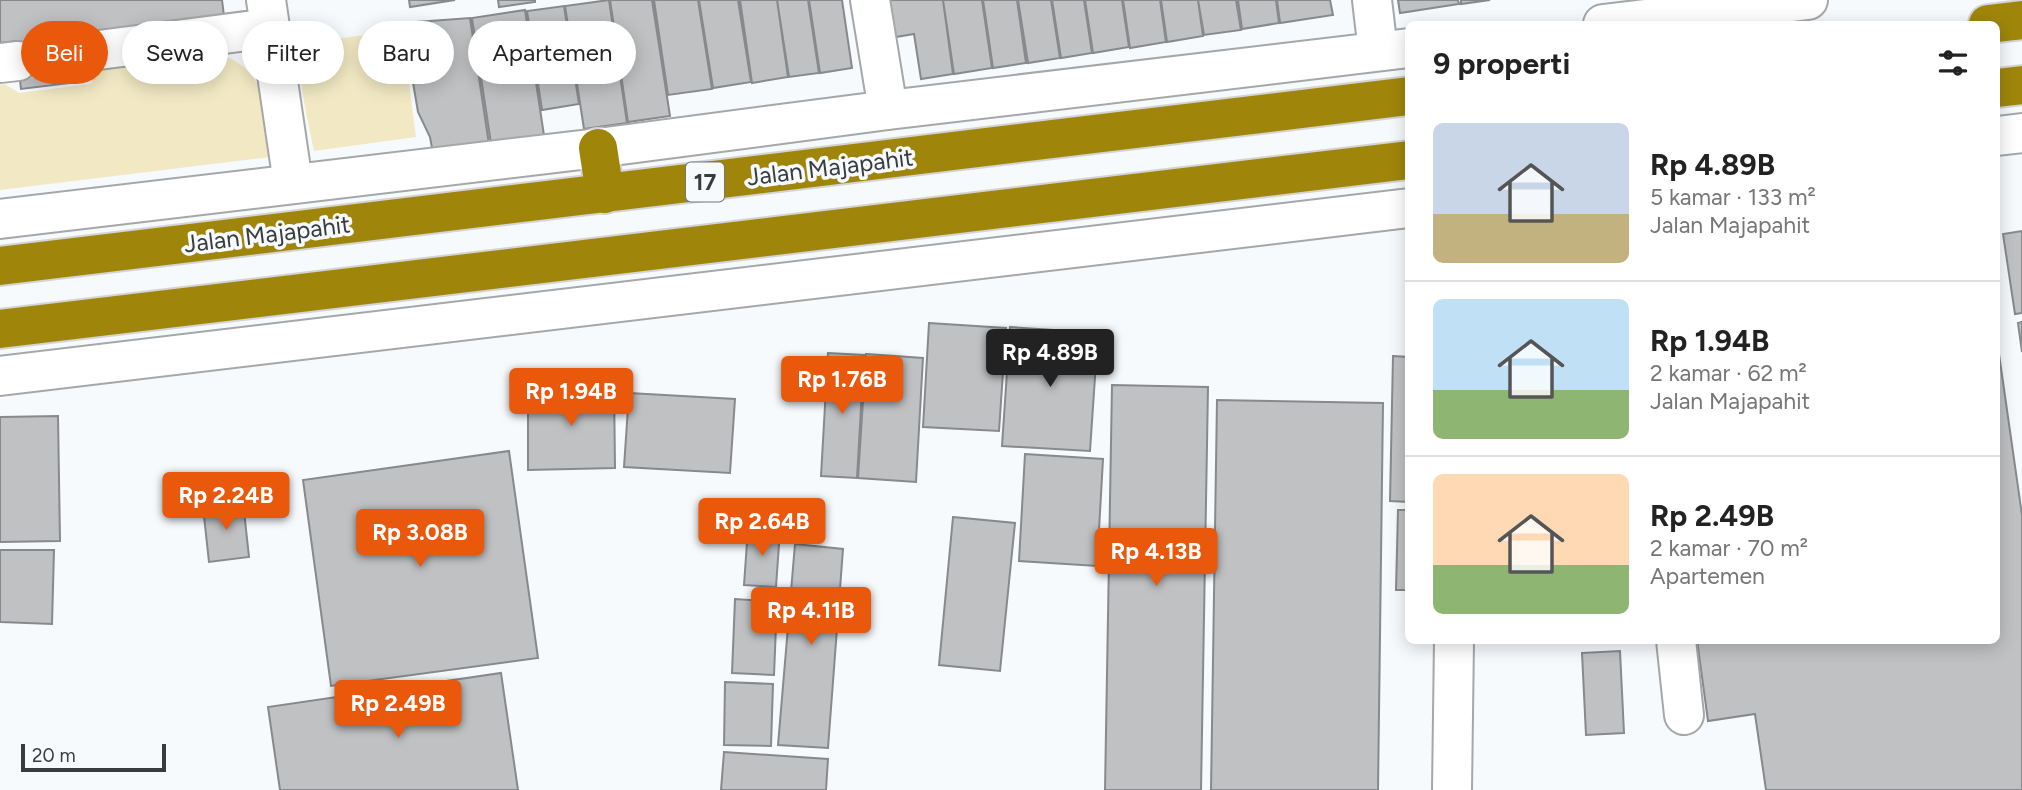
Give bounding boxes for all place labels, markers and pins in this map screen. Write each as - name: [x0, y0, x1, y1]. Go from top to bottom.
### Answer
- pin: Rp 4.89B: [978, 330, 1122, 389]
- pin: Rp 1.76B: [770, 356, 914, 416]
- pin: Rp 1.94B: [499, 368, 643, 428]
- pin: Rp 2.24B: [154, 472, 298, 532]
- pin: Rp 2.64B: [690, 498, 834, 558]
- pin: Rp 3.08B: [348, 510, 492, 569]
- pin: Rp 4.13B: [1084, 528, 1228, 588]
- pin: Rp 4.11B: [739, 588, 883, 647]
- pin: Rp 2.49B: [326, 680, 470, 740]

